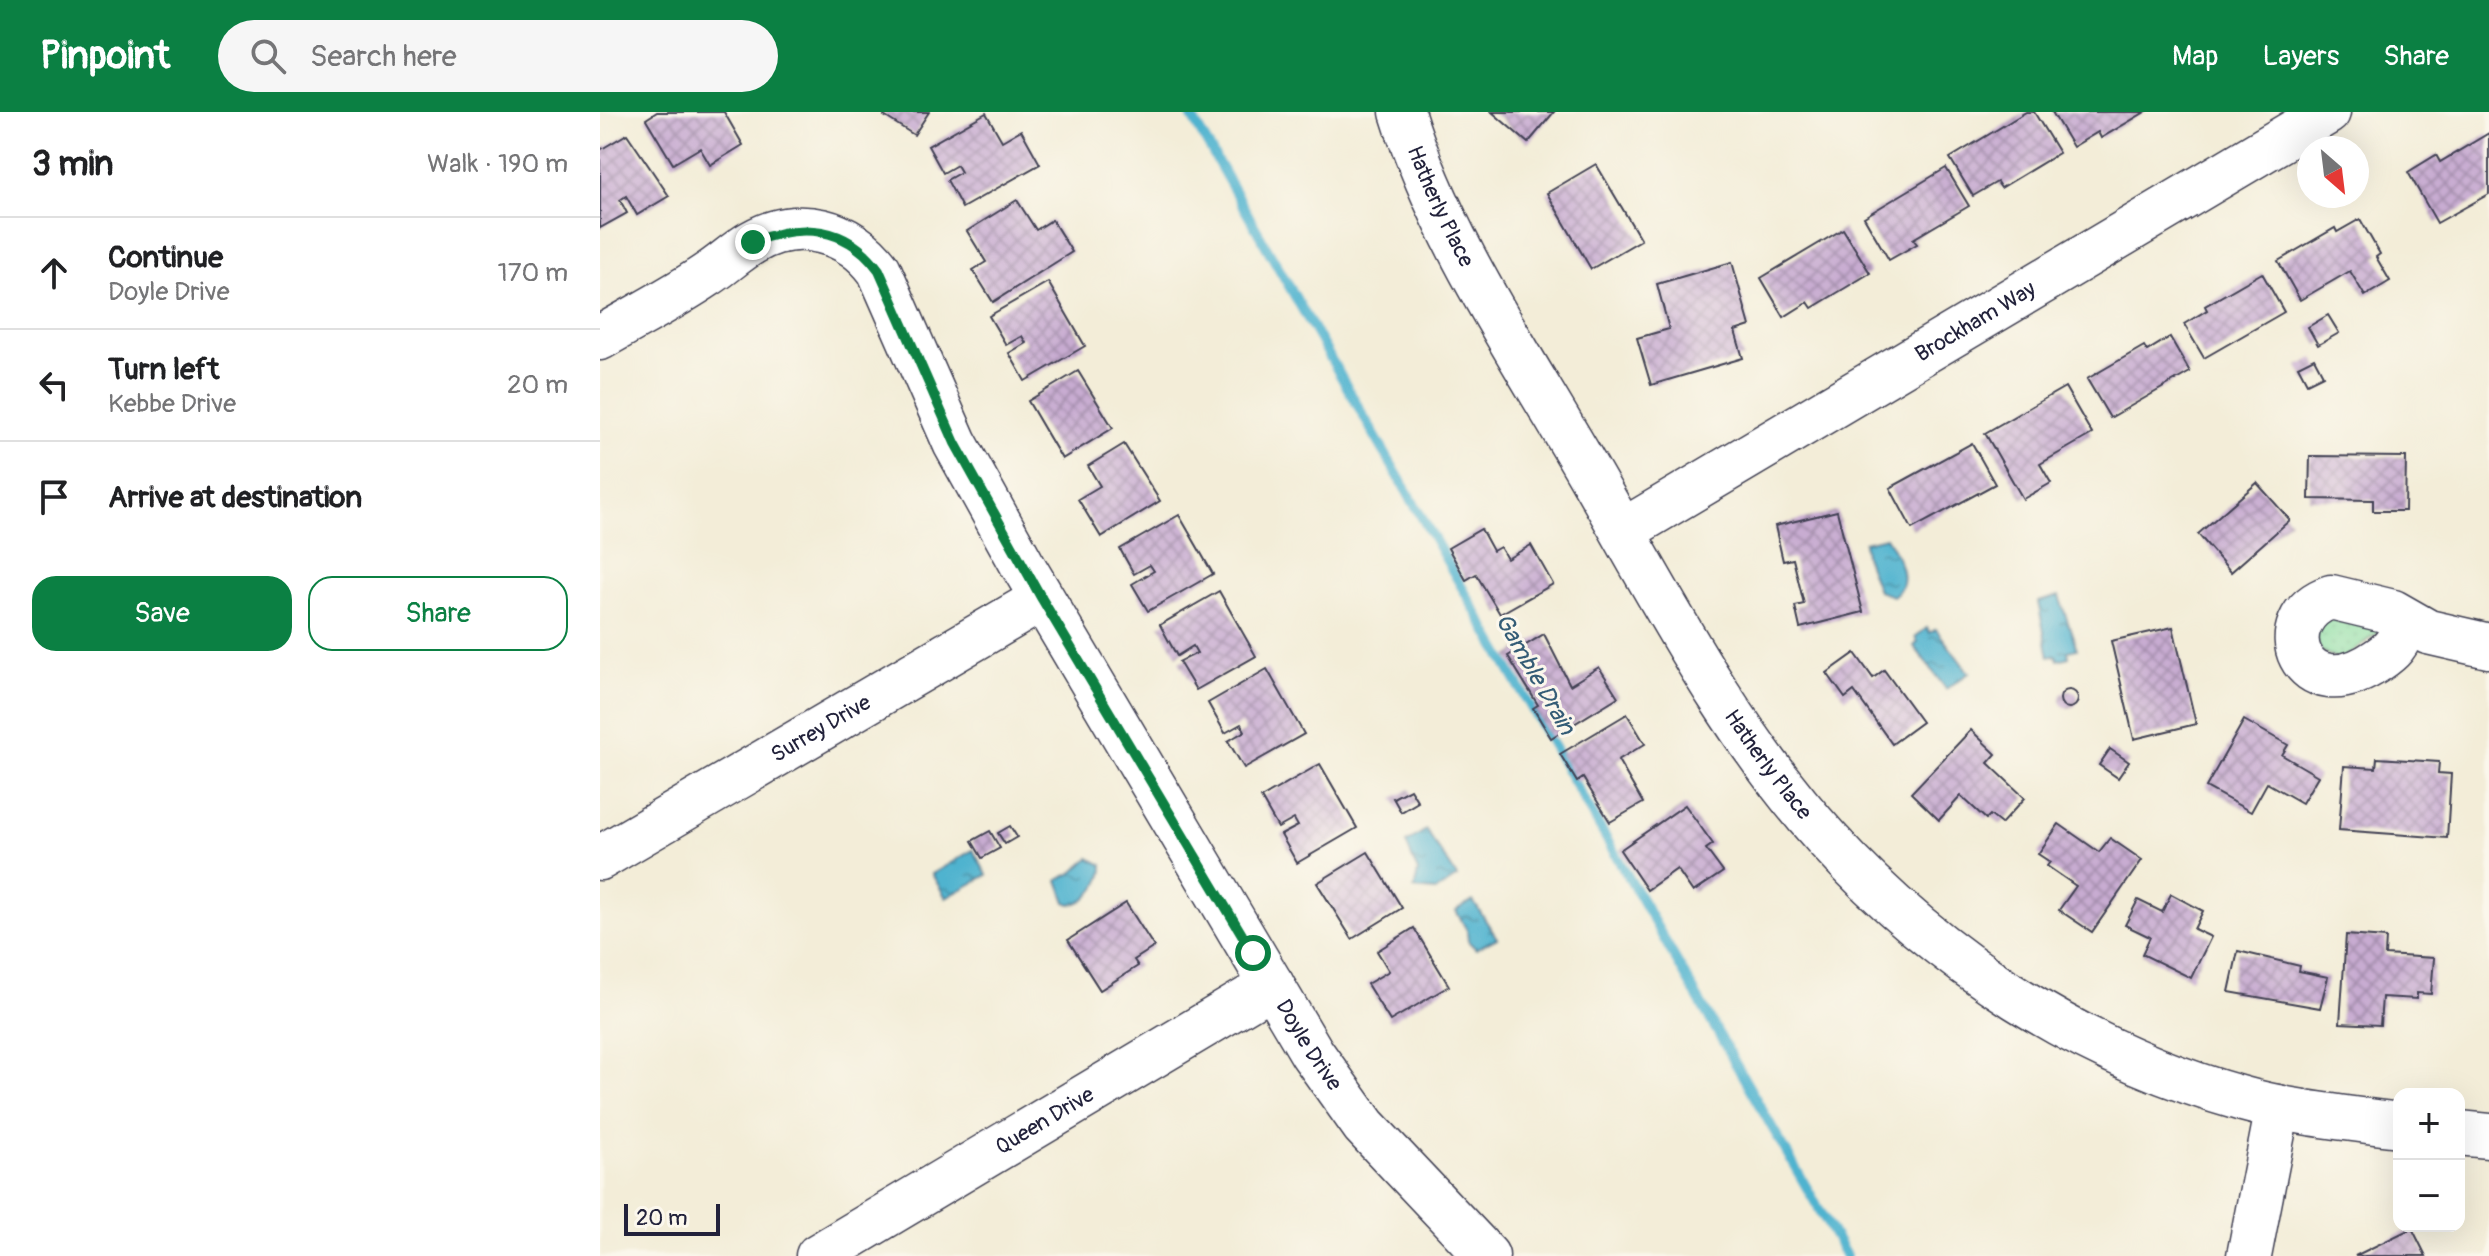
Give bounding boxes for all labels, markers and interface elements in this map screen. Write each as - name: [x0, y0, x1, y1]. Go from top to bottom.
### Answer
- search box: [218, 20, 778, 92]
- text: Pinpoint: [40, 32, 170, 80]
- icon: search: [246, 34, 290, 78]
- text: Search here: [310, 38, 457, 75]
- text: Map: [2172, 39, 2218, 74]
- text: Layers: [2262, 39, 2339, 74]
- text: Share: [2383, 39, 2449, 74]
- north arrow: [2297, 136, 2369, 208]
- street label: Hatherly Place: [1401, 142, 1481, 272]
- text: 3 min: [32, 143, 114, 186]
- text: Walk · 190 m: [427, 148, 568, 180]
- route end: [735, 224, 771, 260]
- text: Continue: [108, 239, 223, 276]
- icon: ahead: [32, 251, 76, 295]
- text: 170 m: [498, 257, 568, 289]
- street label: Brockham Way: [1910, 275, 2041, 368]
- text: Doyle Drive: [108, 276, 230, 308]
- text: Turn left: [108, 351, 219, 388]
- icon: left: [32, 363, 76, 407]
- text: 20 m: [507, 369, 568, 401]
- text: Kebbe Drive: [108, 388, 236, 420]
- icon: arrive: [32, 475, 76, 519]
- text: Arrive at destination: [108, 479, 362, 516]
- button: Save: [32, 576, 292, 651]
- button: Share: [308, 576, 568, 651]
- water label: Gamble Drain: [1489, 608, 1582, 741]
- street label: Surrey Drive: [766, 688, 876, 769]
- street label: Hatherly Place: [1718, 704, 1818, 826]
- route start: [1235, 935, 1271, 971]
- street label: Doyle Drive: [1269, 994, 1348, 1096]
- street label: Queen Drive: [990, 1080, 1099, 1161]
- map controls: [2393, 1088, 2465, 1232]
- button: +: [2393, 1088, 2465, 1160]
- button: −: [2393, 1160, 2465, 1232]
- scale bar: [624, 1200, 720, 1236]
- text: 20 m: [636, 1204, 688, 1232]

